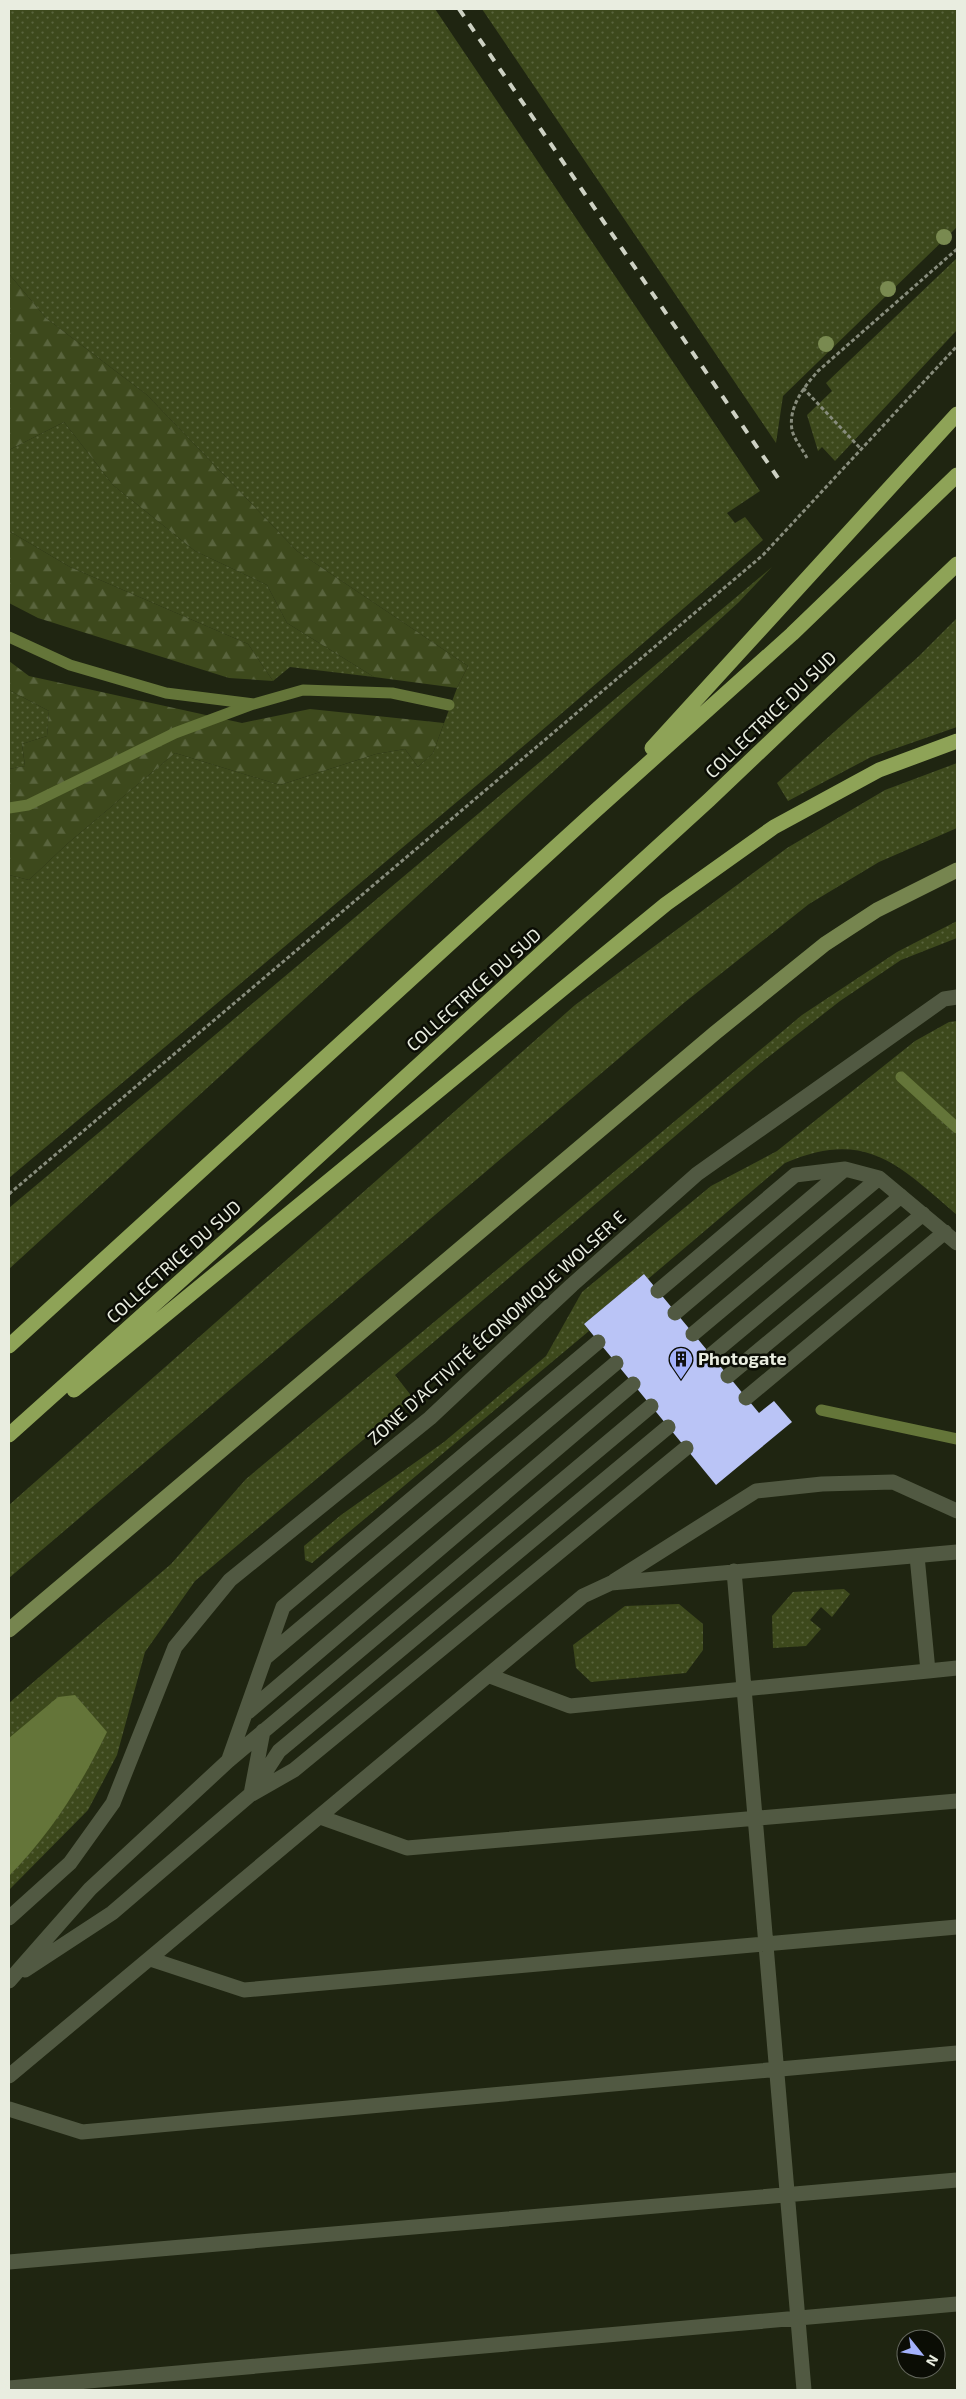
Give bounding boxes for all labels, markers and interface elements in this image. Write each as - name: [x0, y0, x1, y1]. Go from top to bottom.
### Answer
- street label: COLLECTRICE DU SUD: [700, 646, 840, 782]
- street label: COLLECTRICE DU SUD: [402, 923, 545, 1055]
- street label: COLLECTRICE DU SUD: [102, 1195, 245, 1327]
- street label: ZONE D'ACTIVITÉ ÉCONOMIQUE WOLSER E: [363, 1205, 630, 1449]
- building icon: Photogate: [668, 1346, 694, 1380]
- place label: Photogate: [698, 1347, 787, 1369]
- north arrow: [896, 2329, 946, 2379]
- text: N: [923, 2352, 943, 2369]

